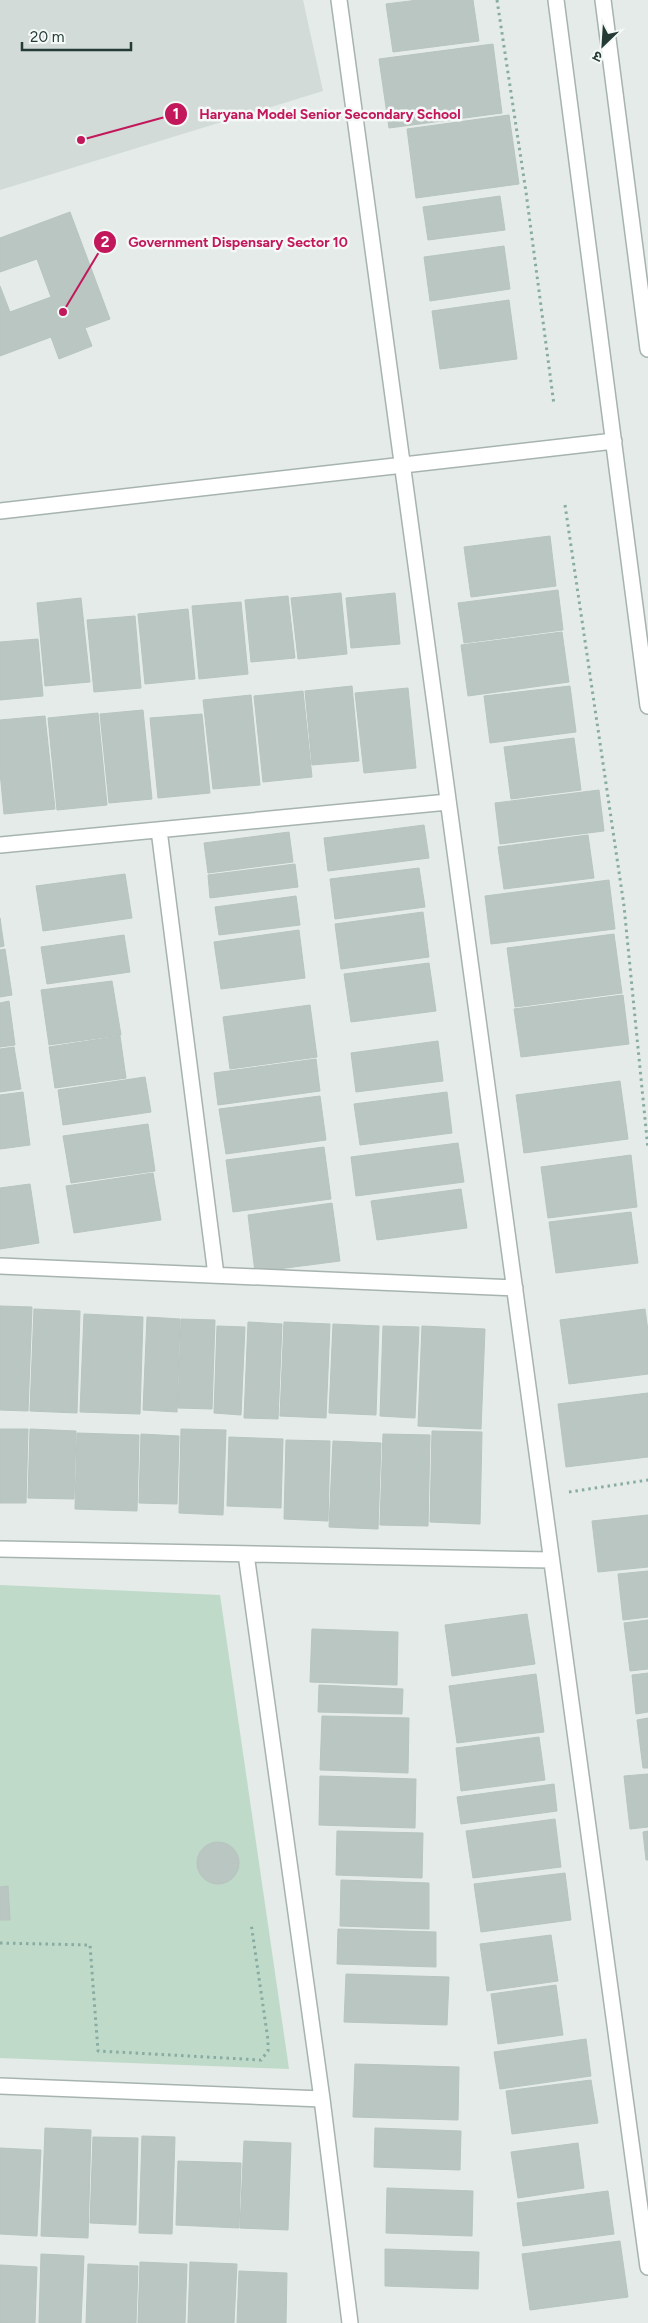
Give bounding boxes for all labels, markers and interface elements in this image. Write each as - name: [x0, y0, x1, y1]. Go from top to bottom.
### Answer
- scale bar: [22, 20, 131, 52]
- north arrow: [578, 20, 628, 70]
- text: 20 m: [30, 28, 64, 46]
- text: उ: [590, 47, 605, 66]
- callout: Haryana Model Senior Secondary School: [164, 99, 470, 128]
- text: 1: [173, 105, 179, 123]
- text: Haryana Model Senior Secondary School: [199, 106, 461, 123]
- callout: Government Dispensary Sector 10: [93, 227, 358, 256]
- text: 2: [101, 233, 110, 251]
- text: Government Dispensary Sector 10: [128, 234, 348, 251]

